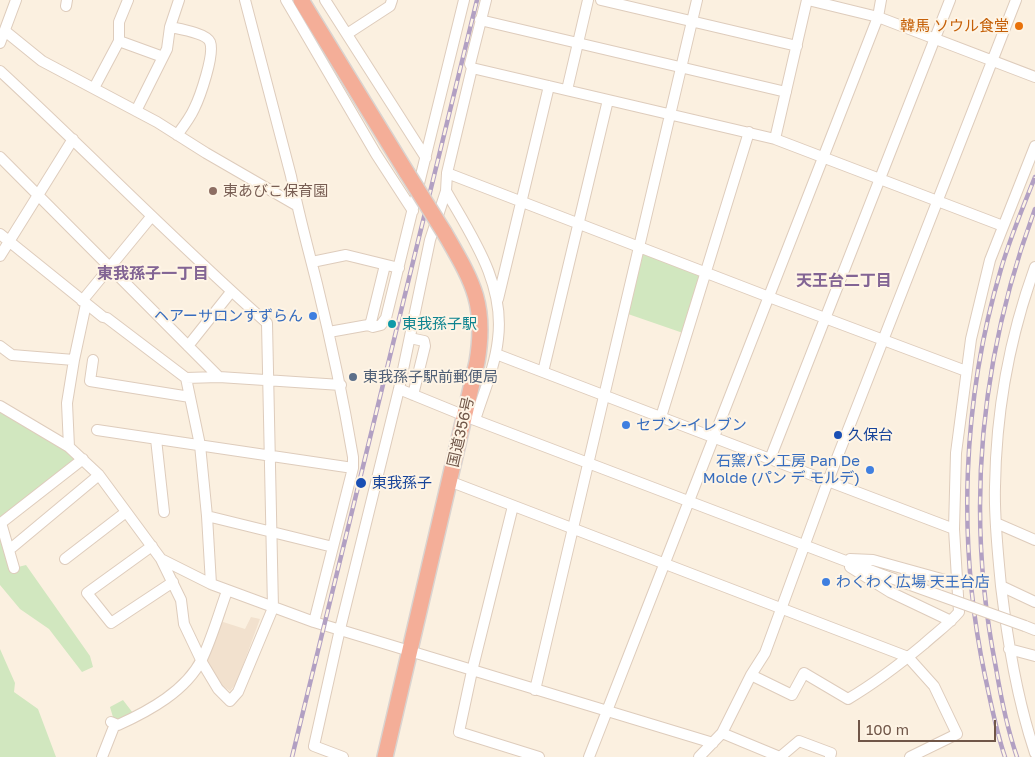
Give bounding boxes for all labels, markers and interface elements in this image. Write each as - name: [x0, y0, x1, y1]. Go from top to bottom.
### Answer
- place label: 韓馬 ソウル食堂: [900, 17, 1009, 35]
- marker: 韓馬 ソウル食堂: [1013, 20, 1025, 32]
- place label: 東あびこ保育園: [223, 182, 328, 200]
- marker: 東あびこ保育園: [207, 185, 219, 197]
- district label: 東我孫子一丁目: [97, 264, 209, 284]
- district label: 天王台二丁目: [796, 271, 892, 291]
- place label: ヘアーサロンすずらん: [154, 307, 303, 325]
- marker: ヘアーサロンすずらん: [307, 310, 319, 322]
- place label: 東我孫子駅: [402, 315, 477, 333]
- marker: 東我孫子駅: [386, 318, 398, 330]
- place label: 東我孫子駅前郵便局: [363, 368, 498, 386]
- marker: 東我孫子駅前郵便局: [347, 371, 359, 383]
- street label: 国道356号: [444, 395, 478, 469]
- place label: セブン-イレブン: [636, 416, 747, 434]
- marker: セブン-イレブン: [620, 419, 632, 431]
- place label: 久保台: [848, 426, 893, 444]
- marker: 久保台: [832, 429, 844, 441]
- place label: 石窯パン工房 Pan De Molde (パン デ モルデ): [703, 452, 860, 487]
- marker: 石窯パン工房 Pan De Molde (パン デ モルデ): [864, 464, 876, 476]
- place label: 東我孫子: [372, 474, 432, 492]
- marker: 東我孫子: [354, 476, 368, 490]
- place label: わくわく広場 天王台店: [836, 573, 990, 591]
- marker: わくわく広場 天王台店: [820, 576, 832, 588]
- scale bar: [860, 710, 998, 742]
- text: 100 m: [866, 720, 909, 738]

